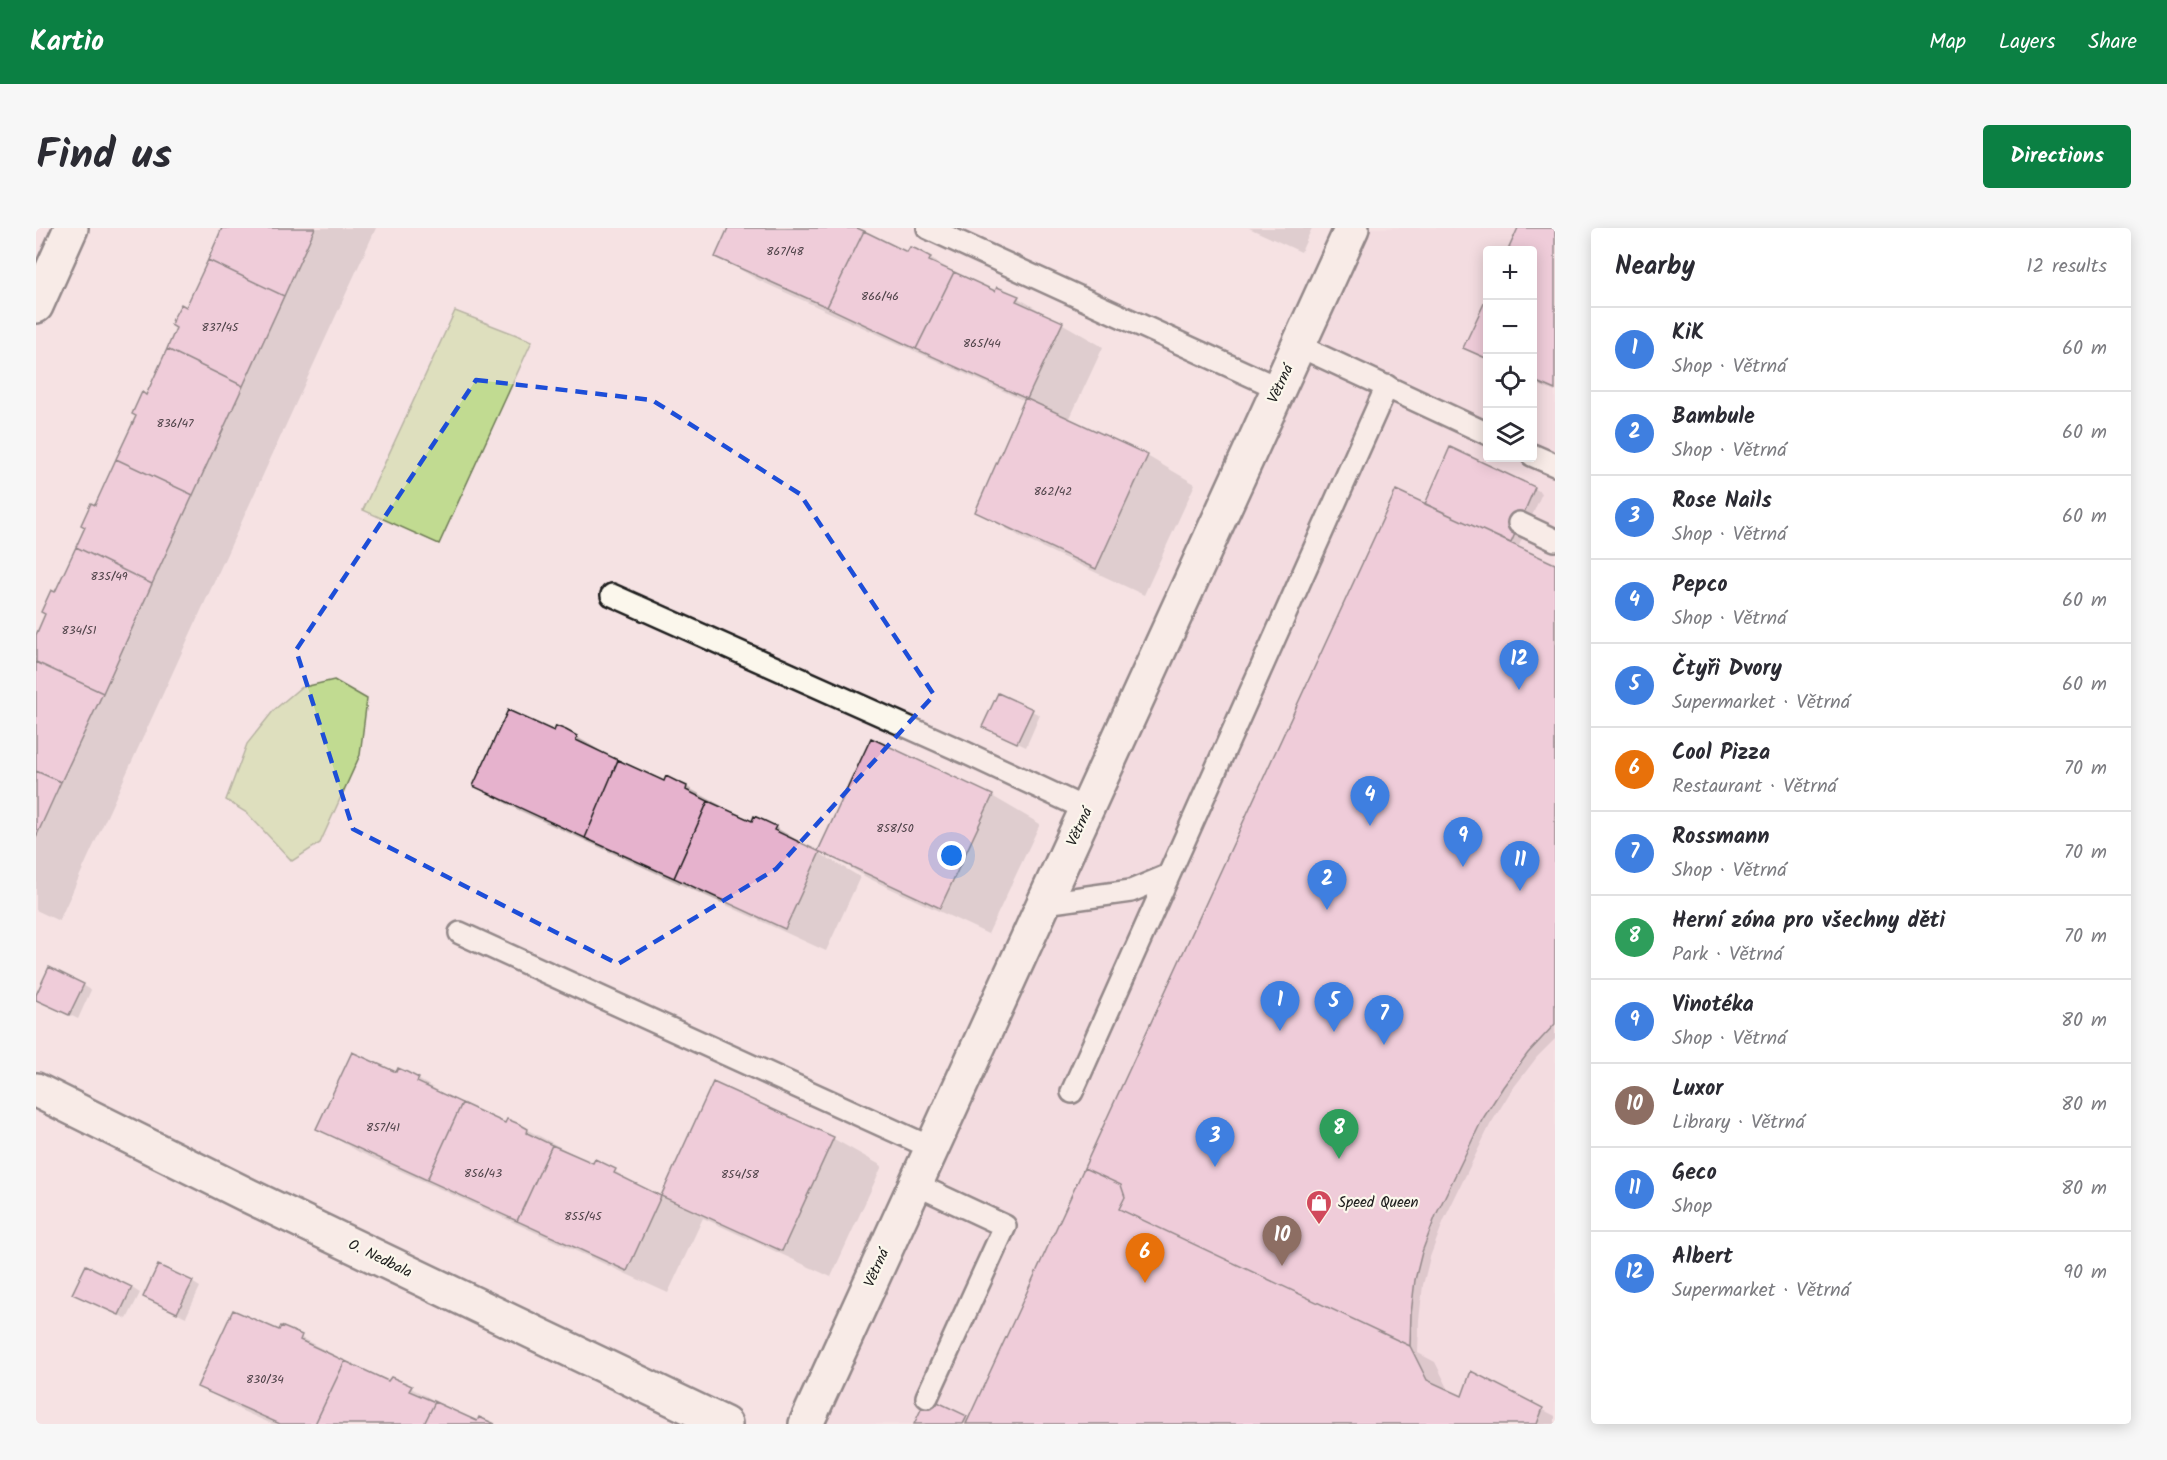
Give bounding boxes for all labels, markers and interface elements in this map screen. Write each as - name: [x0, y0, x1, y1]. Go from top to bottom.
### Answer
- text: Kartio: [30, 20, 104, 65]
- text: Map: [1929, 26, 1966, 59]
- text: Layers: [1999, 26, 2055, 59]
- text: Share: [2088, 26, 2137, 59]
- text: Find us: [36, 123, 172, 190]
- button: Directions: [1983, 125, 2131, 188]
- house number: 867/48: [766, 242, 805, 261]
- map controls: [1483, 246, 1537, 462]
- button: +: [1483, 246, 1537, 300]
- text: Nearby: [1615, 246, 1695, 288]
- text: 12 results: [2026, 251, 2107, 283]
- house number: 866/46: [861, 287, 899, 306]
- button: −: [1483, 300, 1537, 354]
- text: KiK: [1672, 316, 1704, 351]
- house number: 837/45: [202, 318, 240, 337]
- text: 1: [1631, 333, 1638, 365]
- text: 60 m: [2062, 333, 2107, 365]
- house number: 865/44: [963, 334, 1001, 353]
- text: Shop · Větrná: [1672, 351, 1787, 383]
- button: locate: [1483, 354, 1537, 408]
- street label: Větrná: [1262, 359, 1301, 407]
- text: Bambule: [1672, 400, 1755, 435]
- button: layers: [1483, 408, 1537, 462]
- house number: 836/47: [156, 414, 194, 433]
- text: 2: [1629, 417, 1640, 449]
- text: 60 m: [2062, 417, 2107, 449]
- text: Shop · Větrná: [1672, 435, 1787, 467]
- house number: 862/42: [1034, 482, 1072, 501]
- text: Rose Nails: [1672, 484, 1772, 519]
- text: 3: [1629, 501, 1640, 533]
- text: 60 m: [2062, 501, 2107, 533]
- text: Shop · Větrná: [1672, 519, 1787, 551]
- house number: 835/49: [90, 567, 128, 586]
- text: Pepco: [1672, 568, 1727, 603]
- text: 4: [1629, 585, 1640, 617]
- text: 60 m: [2062, 585, 2107, 617]
- text: Shop · Větrná: [1672, 603, 1787, 635]
- house number: 834/51: [61, 621, 97, 640]
- pin: 12: [1500, 640, 1538, 690]
- text: Čtyři Dvory: [1672, 652, 1782, 687]
- text: 5: [1629, 669, 1640, 701]
- text: 60 m: [2062, 669, 2107, 701]
- text: Supermarket · Větrná: [1672, 687, 1850, 719]
- text: Cool Pizza: [1672, 736, 1770, 771]
- text: 6: [1629, 753, 1640, 785]
- text: 70 m: [2064, 753, 2107, 785]
- text: Restaurant · Větrná: [1672, 771, 1837, 803]
- pin: 4: [1350, 776, 1390, 826]
- street label: Větrná: [1061, 802, 1100, 850]
- pin: 9: [1444, 818, 1482, 867]
- house number: 858/50: [876, 819, 914, 838]
- text: Rossmann: [1672, 820, 1769, 855]
- text: 7: [1630, 837, 1639, 869]
- text: 70 m: [2064, 837, 2107, 869]
- your location: [937, 841, 966, 870]
- pin: 11: [1500, 842, 1540, 891]
- text: Shop · Větrná: [1672, 855, 1787, 887]
- pin: 2: [1308, 860, 1346, 910]
- text: Herní zóna pro všechny děti: [1672, 904, 1945, 939]
- text: 8: [1629, 921, 1640, 953]
- text: 70 m: [2064, 921, 2107, 953]
- text: Park · Větrná: [1672, 939, 1783, 971]
- pin: 1: [1260, 982, 1300, 1031]
- pin: 5: [1314, 982, 1354, 1032]
- text: Vinotéka: [1672, 988, 1754, 1023]
- pin: 7: [1364, 996, 1404, 1045]
- text: 9: [1629, 1005, 1640, 1037]
- text: 80 m: [2061, 1005, 2107, 1037]
- text: Shop · Větrná: [1672, 1023, 1787, 1055]
- text: Luxor: [1672, 1072, 1723, 1107]
- text: 10: [1626, 1089, 1643, 1121]
- text: 80 m: [2061, 1089, 2107, 1121]
- text: Library · Větrná: [1672, 1107, 1805, 1139]
- pin: 8: [1320, 1110, 1358, 1159]
- house number: 857/41: [366, 1118, 400, 1137]
- pin: 3: [1196, 1118, 1234, 1167]
- text: Geco: [1672, 1156, 1717, 1191]
- house number: 856/43: [464, 1164, 502, 1183]
- house number: 854/58: [721, 1165, 760, 1184]
- text: 11: [1628, 1173, 1641, 1205]
- text: 80 m: [2061, 1173, 2107, 1205]
- shop icon: Speed Queen: [1304, 1188, 1334, 1226]
- place label: Speed Queen: [1338, 1191, 1418, 1215]
- text: Shop: [1672, 1191, 1712, 1223]
- house number: 855/45: [564, 1207, 603, 1226]
- pin: 10: [1262, 1216, 1302, 1266]
- street label: O. Nedbala: [344, 1233, 416, 1285]
- pin: 6: [1126, 1234, 1164, 1283]
- text: Albert: [1672, 1240, 1733, 1275]
- street label: Větrná: [858, 1243, 897, 1291]
- text: 12: [1626, 1257, 1643, 1289]
- text: 90 m: [2063, 1257, 2107, 1289]
- text: Supermarket · Větrná: [1672, 1275, 1850, 1307]
- house number: 830/34: [246, 1370, 284, 1389]

